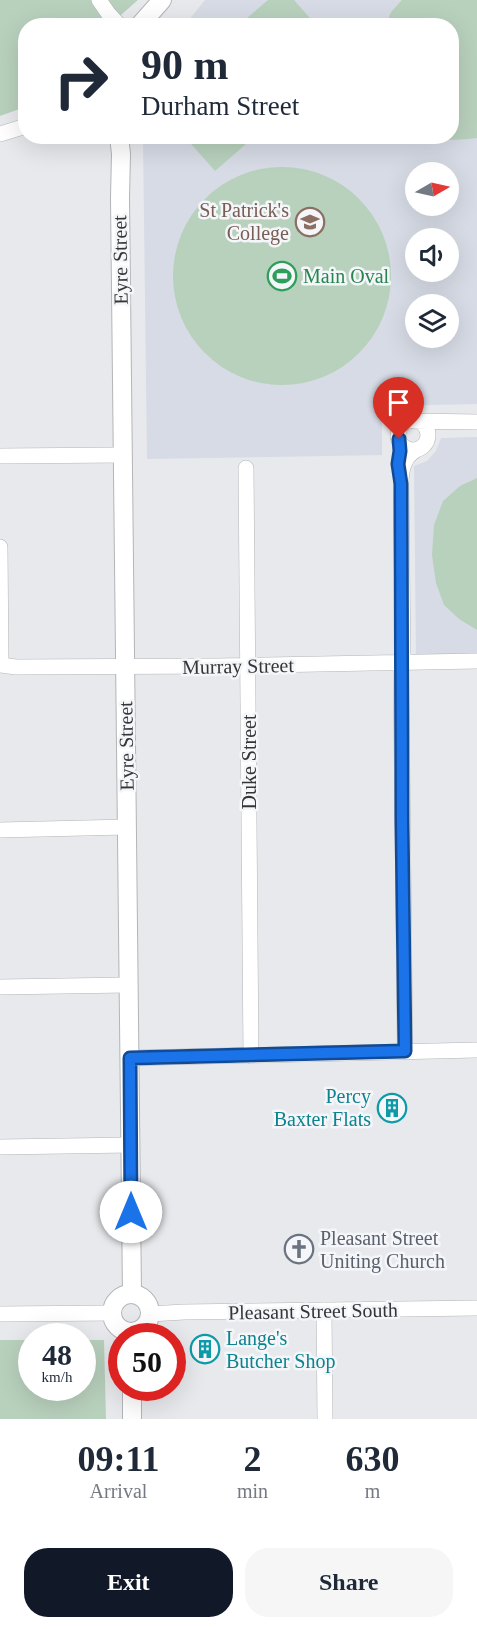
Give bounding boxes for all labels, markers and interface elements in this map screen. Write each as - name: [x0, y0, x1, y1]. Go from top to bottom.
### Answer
- icon: right: [42, 42, 120, 120]
- text: 90 m: [141, 42, 229, 88]
- text: Durham Street: [141, 91, 299, 121]
- north arrow: [405, 162, 459, 216]
- map controls: [405, 162, 459, 348]
- place label: St Patrick's College: [199, 199, 289, 245]
- school or university icon: St Patrick's College: [294, 206, 326, 238]
- street label: Eyre Street: [108, 215, 133, 305]
- button: sound: [405, 228, 459, 282]
- sports icon: Main Oval: [266, 260, 298, 292]
- place label: Main Oval: [303, 265, 390, 287]
- button: layers: [405, 294, 459, 348]
- pin: [373, 377, 424, 439]
- icon: arrive: [382, 386, 415, 419]
- street label: Murray Street: [182, 654, 294, 679]
- street label: Eyre Street: [114, 701, 139, 791]
- street label: Duke Street: [238, 714, 260, 809]
- place label: Percy Baxter Flats: [274, 1085, 371, 1130]
- building icon: Percy Baxter Flats: [376, 1092, 408, 1124]
- position arrow: [99, 1180, 163, 1244]
- place label: Pleasant Street Uniting Church: [320, 1227, 445, 1273]
- church icon: Pleasant Street Uniting Church: [283, 1233, 315, 1265]
- street label: Pleasant Street South: [228, 1299, 398, 1323]
- speed limit sign: 50: [108, 1323, 186, 1401]
- place label: Lange's Butcher Shop: [226, 1327, 335, 1373]
- building icon: Lange's Butcher Shop: [189, 1333, 221, 1365]
- text: 48: [42, 1338, 72, 1371]
- text: km/h: [42, 1369, 72, 1385]
- text: 09:11: [77, 1439, 159, 1479]
- text: 2: [243, 1439, 261, 1479]
- text: 630: [346, 1439, 400, 1479]
- text: Arrival: [90, 1480, 147, 1502]
- text: min: [237, 1480, 268, 1502]
- text: m: [365, 1480, 380, 1502]
- button: Exit: [24, 1548, 233, 1617]
- button: Share: [245, 1548, 453, 1617]

